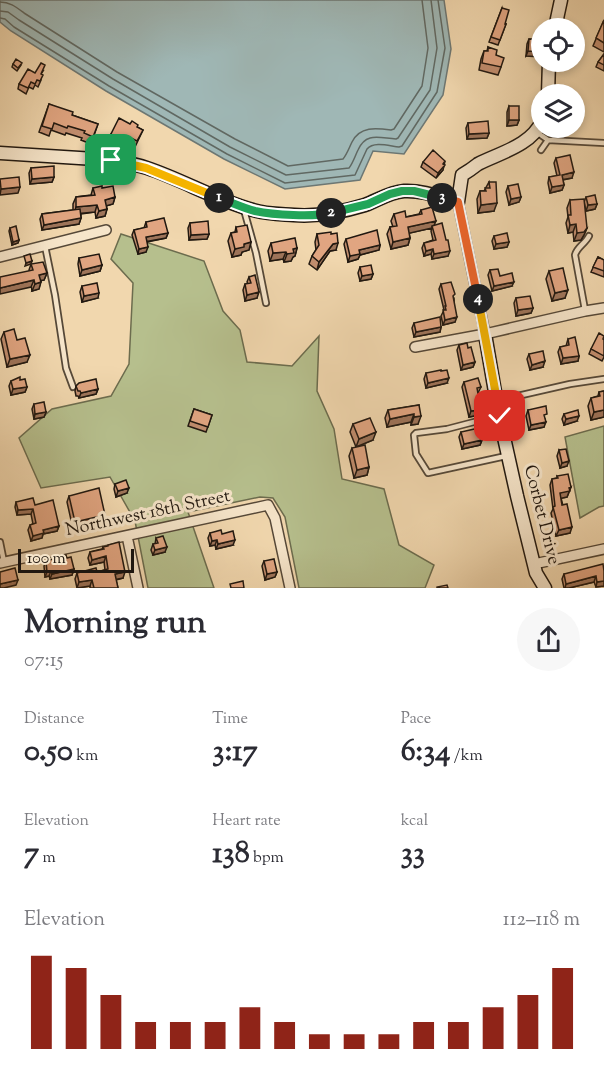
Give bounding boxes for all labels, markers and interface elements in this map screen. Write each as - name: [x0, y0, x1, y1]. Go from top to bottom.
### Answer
- map controls: [531, 18, 585, 138]
- button: locate: [531, 18, 585, 72]
- button: layers: [531, 84, 585, 138]
- pin: [85, 134, 136, 185]
- icon: arrive: [94, 143, 127, 176]
- pin: 1: [204, 183, 234, 213]
- pin: 3: [427, 183, 457, 213]
- text: 1: [216, 186, 222, 209]
- text: 3: [439, 186, 445, 209]
- pin: 2: [316, 198, 346, 228]
- text: 2: [327, 201, 335, 224]
- pin: 4: [463, 284, 493, 314]
- text: 4: [474, 287, 482, 310]
- pin: [474, 390, 525, 441]
- icon: check: [483, 399, 516, 432]
- street label: Corbet Drive: [516, 462, 566, 568]
- street label: Northwest 18th Street: [63, 484, 233, 544]
- scale bar: [18, 546, 134, 574]
- text: 100 m: [27, 548, 66, 571]
- text: Morning run: [24, 600, 206, 648]
- button: share: [517, 608, 580, 671]
- text: 07:15: [24, 647, 63, 676]
- text: Distance: [24, 708, 84, 731]
- text: Time: [212, 708, 248, 731]
- text: Pace: [401, 708, 431, 731]
- text: 0.50: [24, 731, 73, 774]
- text: 3:17: [212, 731, 257, 774]
- text: 6:34: [401, 731, 450, 774]
- text: km: [73, 745, 98, 768]
- text: /km: [450, 745, 483, 768]
- text: Elevation: [24, 810, 89, 833]
- text: Heart rate: [212, 810, 281, 833]
- text: kcal: [401, 810, 428, 833]
- text: 7: [24, 833, 39, 876]
- text: 138: [212, 833, 250, 876]
- text: 33: [401, 833, 425, 876]
- text: m: [39, 847, 56, 870]
- text: bpm: [250, 847, 284, 870]
- text: Elevation: [24, 906, 105, 935]
- text: 112–118 m: [503, 906, 580, 935]

